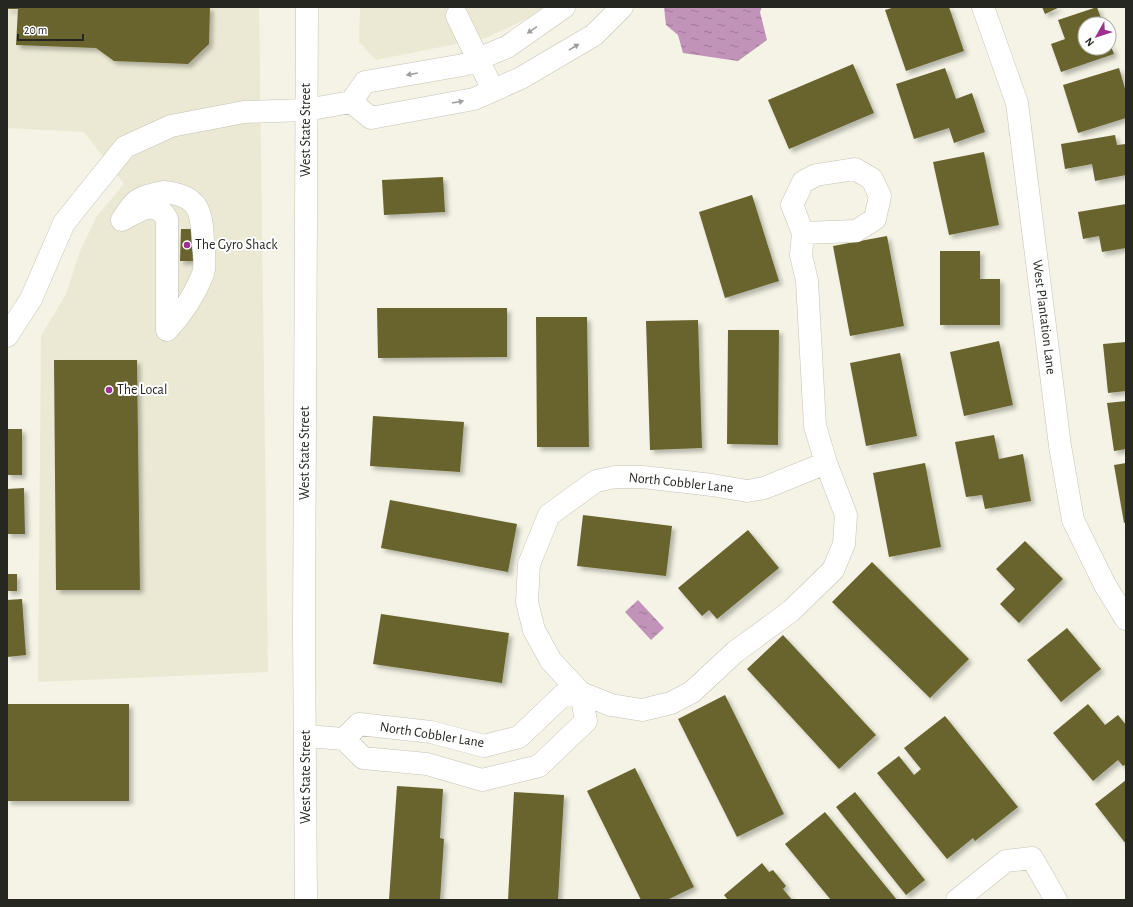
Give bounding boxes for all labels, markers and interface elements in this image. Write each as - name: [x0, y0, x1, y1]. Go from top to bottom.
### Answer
- scale bar: [18, 16, 83, 42]
- north arrow: [1077, 16, 1117, 56]
- text: 20 m: [24, 24, 47, 36]
- one-way arrow: [527, 26, 538, 34]
- text: N: [1083, 36, 1096, 48]
- one-way arrow: [568, 43, 580, 50]
- one-way arrow: [406, 71, 418, 77]
- street label: West State Street: [299, 83, 313, 177]
- one-way arrow: [452, 99, 464, 105]
- place label: The Gyro Shack: [195, 238, 278, 252]
- marker: The Gyro Shack: [182, 240, 192, 250]
- street label: West Plantation Lane: [1030, 259, 1058, 375]
- place label: The Local: [117, 383, 167, 397]
- marker: The Local: [104, 385, 114, 395]
- street label: West State Street: [298, 406, 312, 500]
- street label: North Cobbler Lane: [628, 471, 734, 495]
- street label: North Cobbler Lane: [379, 720, 485, 750]
- street label: West State Street: [299, 730, 313, 824]

